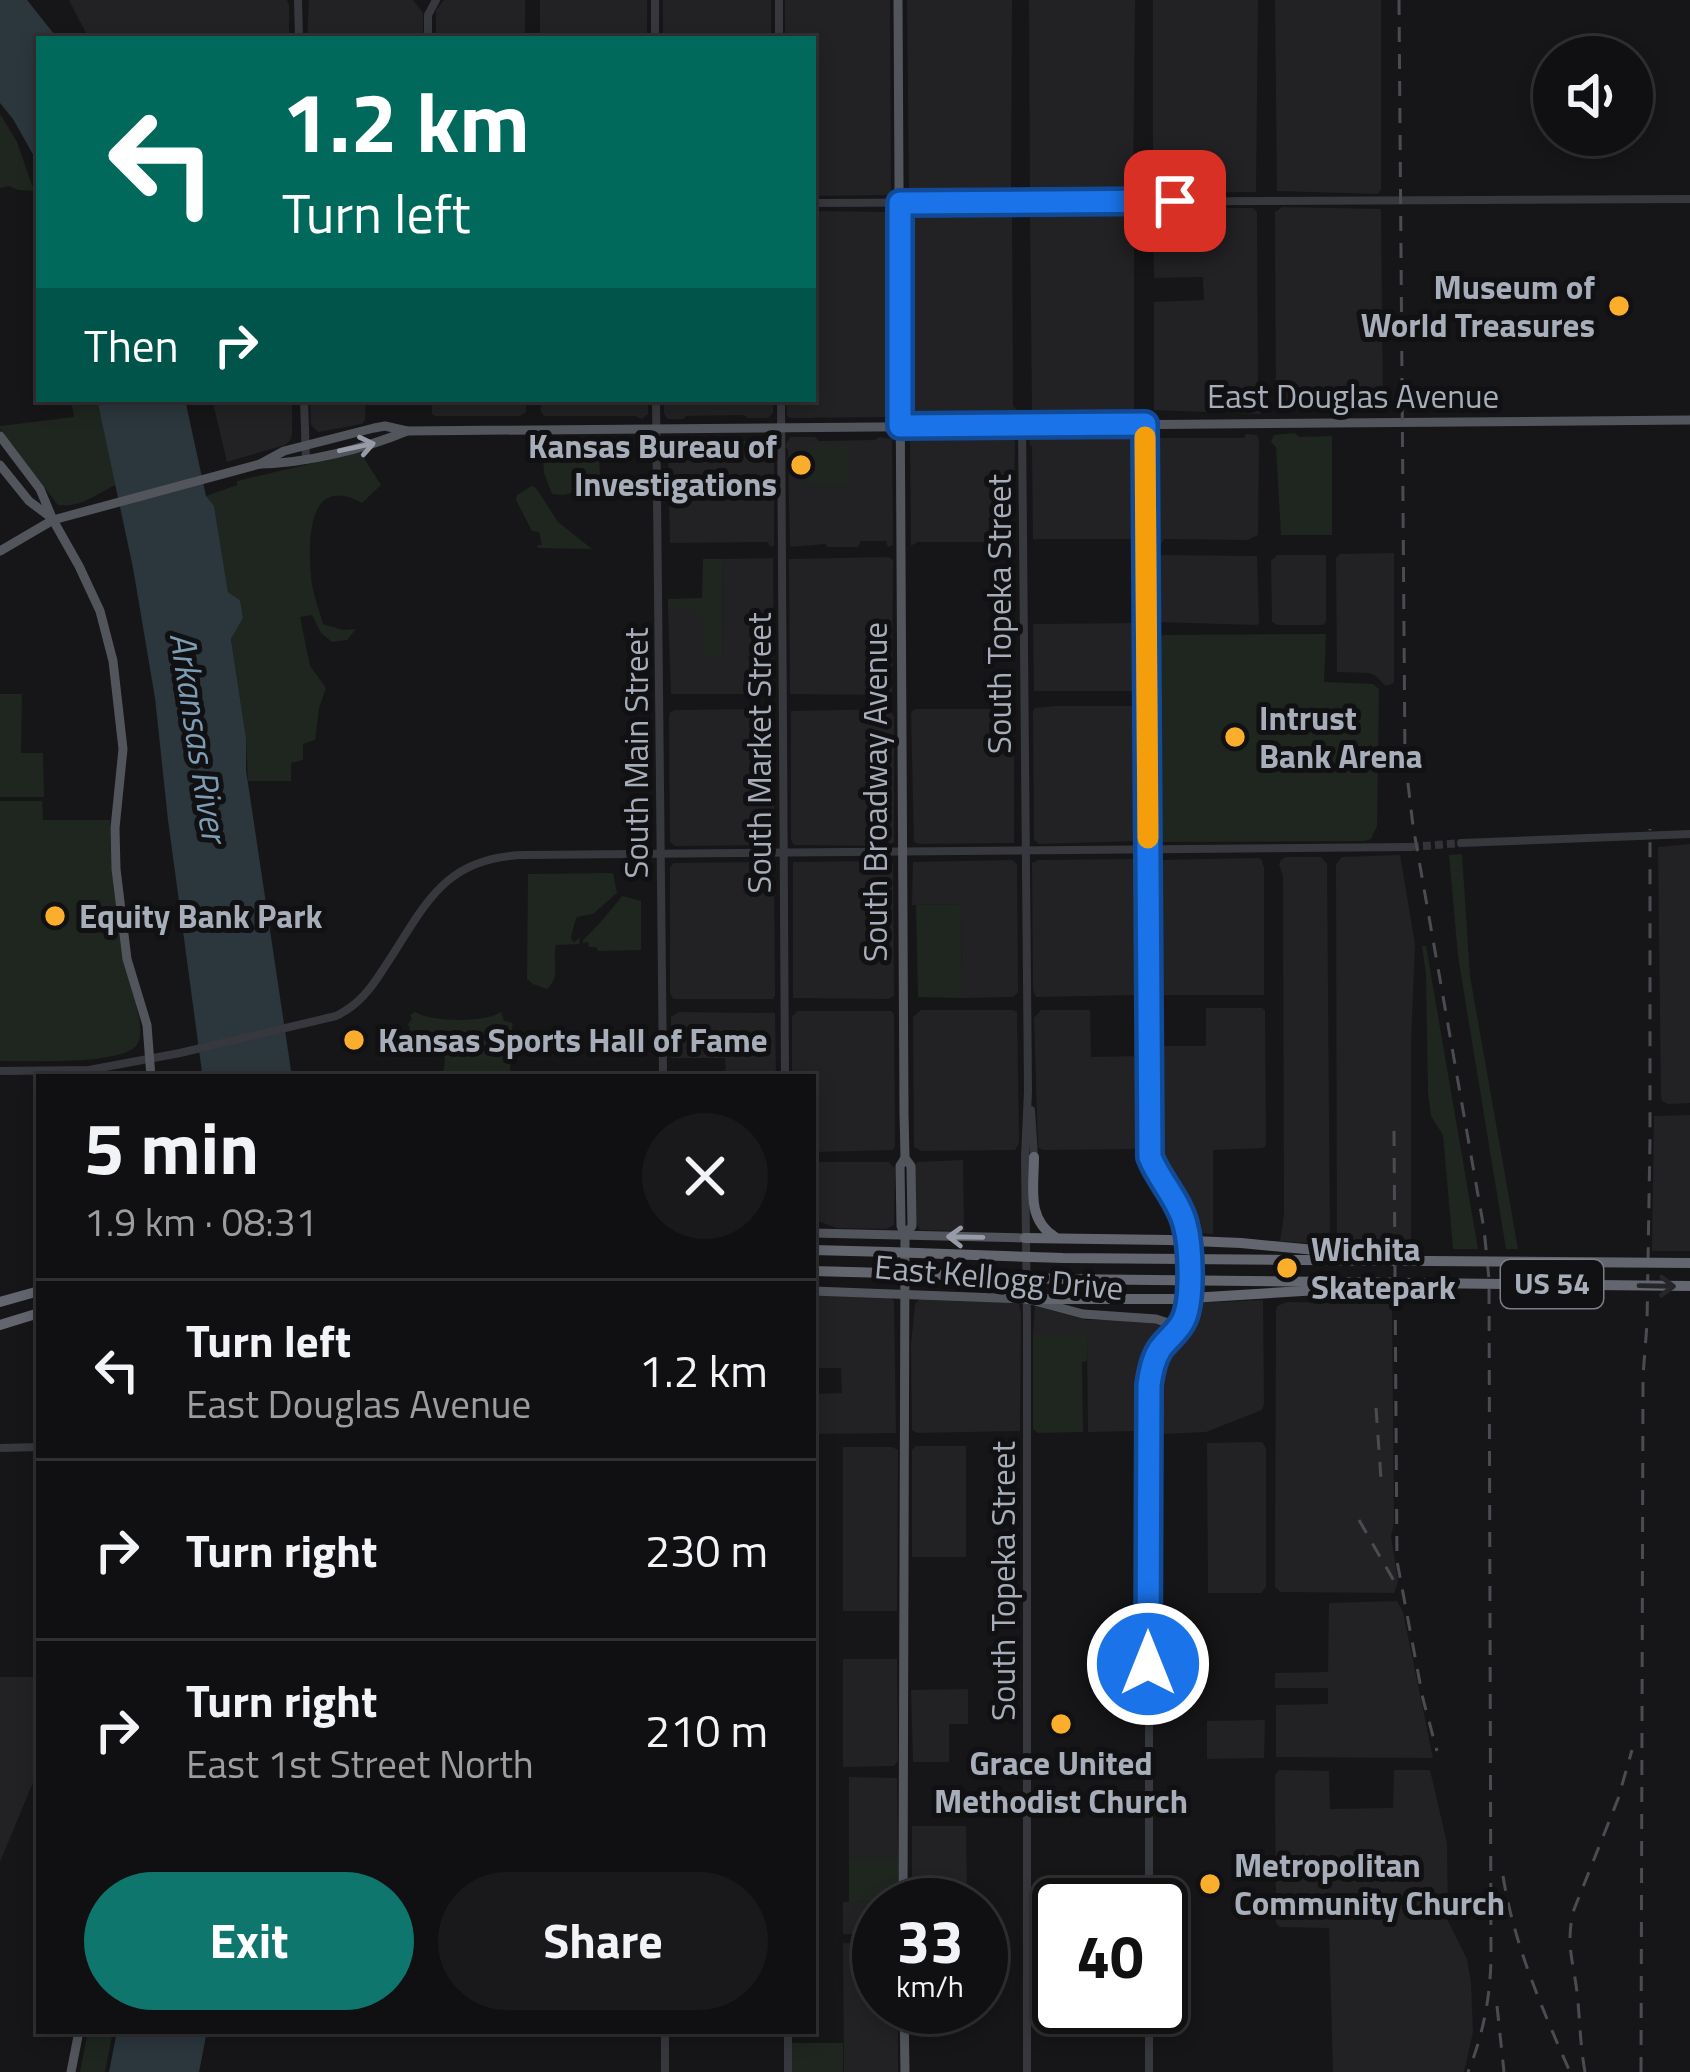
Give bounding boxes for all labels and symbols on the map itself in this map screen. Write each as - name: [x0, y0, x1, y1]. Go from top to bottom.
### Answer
- pin: [1124, 150, 1226, 252]
- place label: Museum of World Treasures: [1361, 262, 1595, 350]
- marker: Museum of World Treasures: [1606, 293, 1632, 319]
- street label: East Douglas Avenue: [1207, 371, 1499, 421]
- place label: Kansas Bureau of Investigations: [528, 421, 777, 509]
- one-way arrow: [338, 435, 376, 458]
- marker: Kansas Bureau of Investigations: [788, 452, 814, 478]
- street label: South Topeka Street: [974, 474, 1024, 754]
- street label: South Market Street: [734, 612, 784, 893]
- street label: South Broadway Avenue: [850, 622, 900, 962]
- street label: South Main Street: [611, 627, 661, 878]
- water label: Arkansas River: [156, 628, 244, 850]
- place label: Intrust Bank Arena: [1259, 693, 1423, 781]
- marker: Intrust Bank Arena: [1222, 724, 1248, 750]
- place label: Equity Bank Park: [79, 891, 322, 941]
- marker: Equity Bank Park: [42, 903, 68, 929]
- place label: Kansas Sports Hall of Fame: [378, 1015, 768, 1065]
- marker: Kansas Sports Hall of Fame: [341, 1027, 367, 1053]
- place label: Wichita Skatepark: [1311, 1224, 1456, 1312]
- one-way arrow: [946, 1225, 985, 1248]
- street label: East Kellogg Drive: [872, 1241, 1126, 1313]
- marker: Wichita Skatepark: [1274, 1255, 1300, 1281]
- road number: US 54: [1501, 1260, 1603, 1308]
- one-way arrow: [1637, 1274, 1676, 1297]
- street label: South Topeka Street: [978, 1441, 1028, 1721]
- position arrow: [1085, 1601, 1211, 1727]
- marker: Grace United Methodist Church: [1048, 1711, 1074, 1737]
- place label: Grace United Methodist Church: [934, 1738, 1188, 1826]
- place label: Metropolitan Community Church: [1234, 1840, 1505, 1928]
- marker: Metropolitan Community Church: [1197, 1871, 1223, 1897]
- speed limit sign: 40: [1032, 1878, 1188, 2034]

